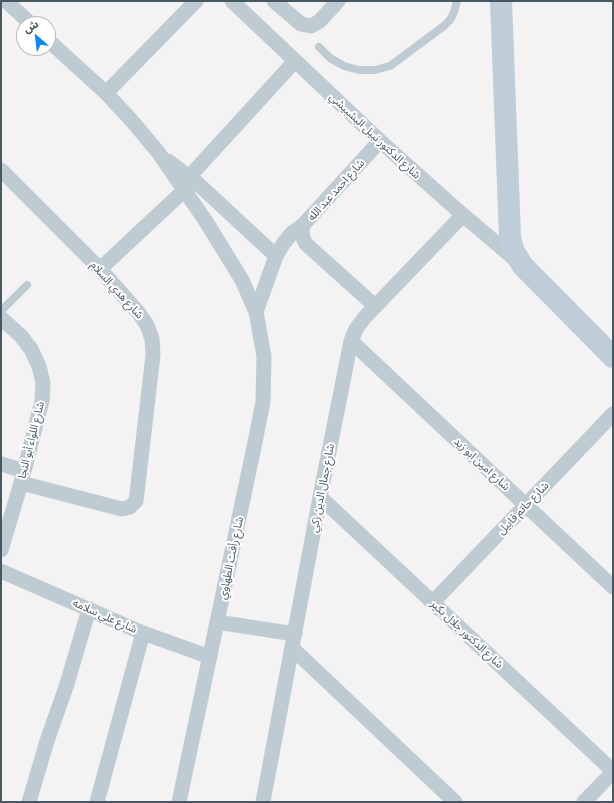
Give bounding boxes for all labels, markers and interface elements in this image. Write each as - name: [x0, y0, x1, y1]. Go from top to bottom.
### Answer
- north arrow: [16, 16, 56, 56]
- text: ش: [21, 17, 40, 35]
- street label: شارع الدكتور نبيل البشبيشي: [327, 90, 423, 182]
- street label: شارع احمد عبد الله: [305, 156, 367, 224]
- street label: شارع هدي السلام: [88, 258, 146, 322]
- street label: شارع اللواء أبو النجا: [15, 400, 47, 480]
- street label: شارع امين ابو زيد: [451, 435, 513, 493]
- street label: شارع جمال الدين زكي: [307, 442, 337, 534]
- street label: شارع حاتم قابيل: [495, 479, 551, 537]
- street label: شارع رأفت الطهاوي: [216, 515, 246, 601]
- street label: شارع علي سلامه: [71, 596, 139, 636]
- street label: شارع الدكتور جلال بكير: [428, 597, 506, 671]

